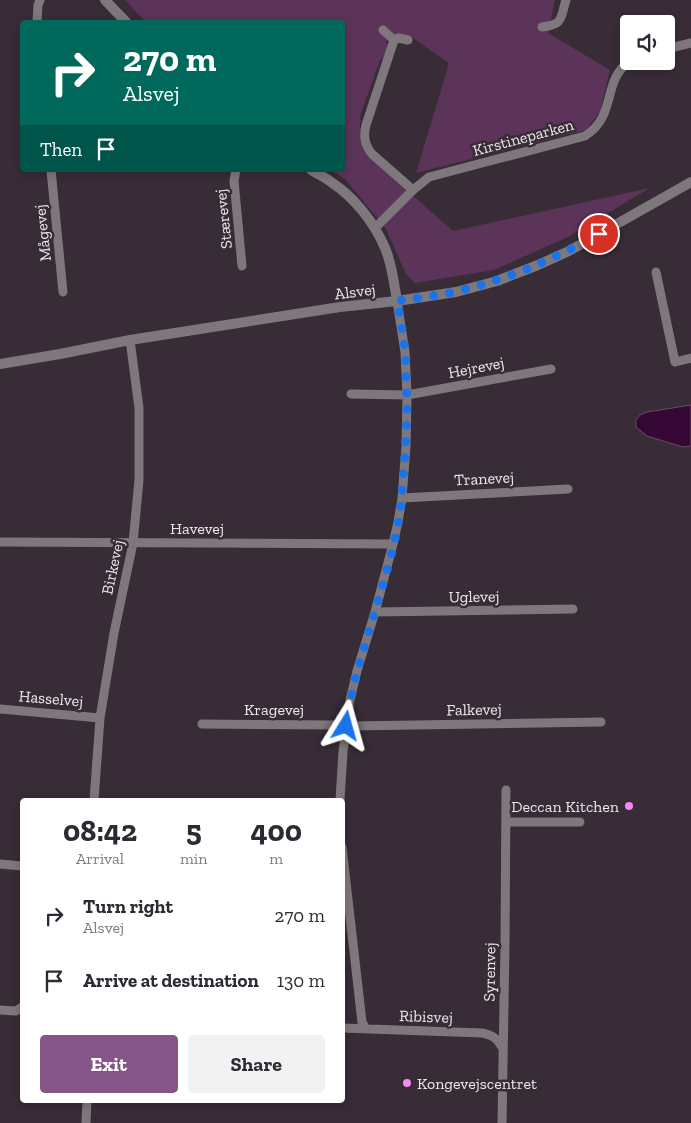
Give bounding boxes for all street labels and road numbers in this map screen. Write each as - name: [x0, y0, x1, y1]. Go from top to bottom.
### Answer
- street label: Kirstineparken: [471, 115, 576, 160]
- street label: Stærevej: [211, 188, 236, 250]
- street label: Mågevej: [30, 204, 55, 262]
- street label: Alsvej: [334, 280, 377, 303]
- street label: Hejrevej: [446, 353, 506, 382]
- street label: Tranevej: [454, 467, 514, 490]
- street label: Havevej: [170, 519, 224, 538]
- street label: Birkevej: [97, 538, 128, 596]
- street label: Uglevej: [448, 587, 500, 606]
- street label: Hasselvej: [18, 686, 84, 711]
- street label: Kragevej: [244, 700, 304, 719]
- street label: Falkevej: [446, 700, 502, 719]
- street label: Syrenvej: [479, 942, 500, 1002]
- street label: Ribisvej: [399, 1006, 453, 1027]

